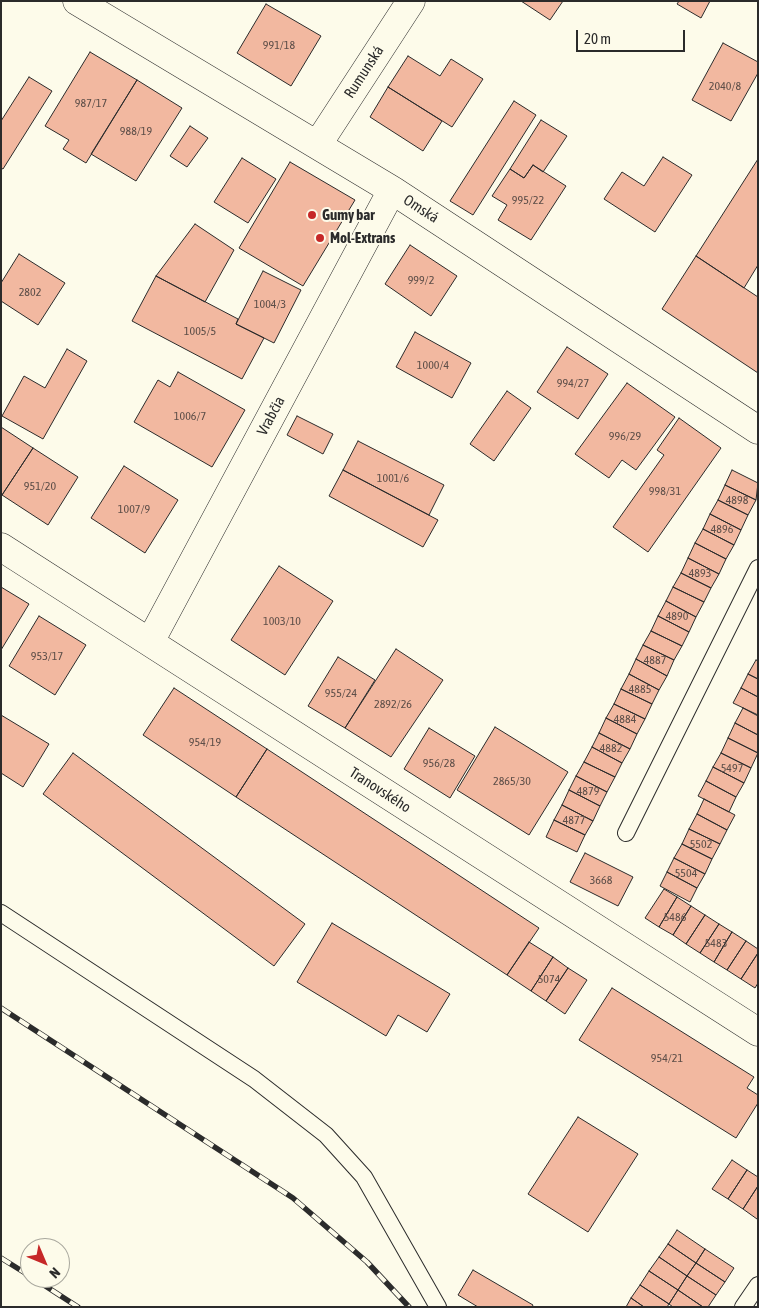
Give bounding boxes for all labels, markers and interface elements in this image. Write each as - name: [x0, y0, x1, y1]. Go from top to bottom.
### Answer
- scale bar: [579, 20, 688, 52]
- text: 20 m: [584, 30, 611, 47]
- house number: 991/18: [263, 38, 295, 52]
- street label: Rumunská: [340, 42, 388, 102]
- house number: 2040/8: [709, 79, 741, 93]
- house number: 987/17: [75, 96, 107, 110]
- house number: 988/19: [120, 124, 152, 138]
- street label: Omská: [400, 191, 442, 227]
- house number: 995/22: [512, 193, 544, 207]
- place label: Gumy bar: [322, 206, 375, 224]
- marker: Gumy bar: [306, 209, 318, 221]
- place label: Mol-Extrans: [330, 229, 395, 247]
- marker: Mol-Extrans: [314, 232, 326, 244]
- house number: 999/2: [408, 273, 434, 287]
- house number: 2802: [19, 285, 41, 299]
- house number: 1004/3: [254, 297, 286, 311]
- house number: 1005/5: [184, 324, 216, 338]
- house number: 1000/4: [417, 358, 449, 372]
- house number: 994/27: [557, 376, 589, 390]
- street label: Vrabčia: [253, 393, 289, 439]
- house number: 1006/7: [174, 409, 206, 423]
- house number: 996/29: [609, 429, 641, 443]
- house number: 1001/6: [377, 471, 409, 485]
- house number: 951/20: [24, 479, 56, 493]
- house number: 998/31: [649, 484, 681, 498]
- house number: 4898: [726, 493, 748, 507]
- house number: 1007/9: [118, 502, 150, 516]
- house number: 4896: [711, 522, 733, 536]
- house number: 4893: [689, 566, 711, 580]
- house number: 4890: [666, 609, 688, 623]
- house number: 1003/10: [263, 614, 301, 628]
- house number: 953/17: [31, 649, 63, 663]
- house number: 4887: [644, 653, 666, 667]
- house number: 4885: [629, 682, 651, 696]
- house number: 955/24: [325, 686, 357, 700]
- house number: 2892/26: [374, 697, 412, 711]
- house number: 4884: [614, 712, 636, 726]
- house number: 954/19: [189, 735, 221, 749]
- house number: 4882: [600, 741, 622, 755]
- house number: 956/28: [423, 756, 455, 770]
- house number: 5497: [721, 761, 743, 775]
- street label: Tranovského: [346, 763, 414, 817]
- house number: 2865/30: [493, 774, 531, 788]
- house number: 4879: [577, 784, 599, 798]
- house number: 4877: [563, 813, 585, 827]
- house number: 5502: [690, 837, 712, 851]
- house number: 5504: [675, 866, 697, 880]
- house number: 3668: [590, 873, 612, 887]
- house number: 5486: [664, 910, 686, 924]
- house number: 5483: [705, 936, 727, 950]
- house number: 5074: [538, 972, 560, 986]
- house number: 954/21: [651, 1051, 683, 1065]
- north arrow: [20, 1238, 70, 1288]
- text: N: [46, 1264, 63, 1281]

